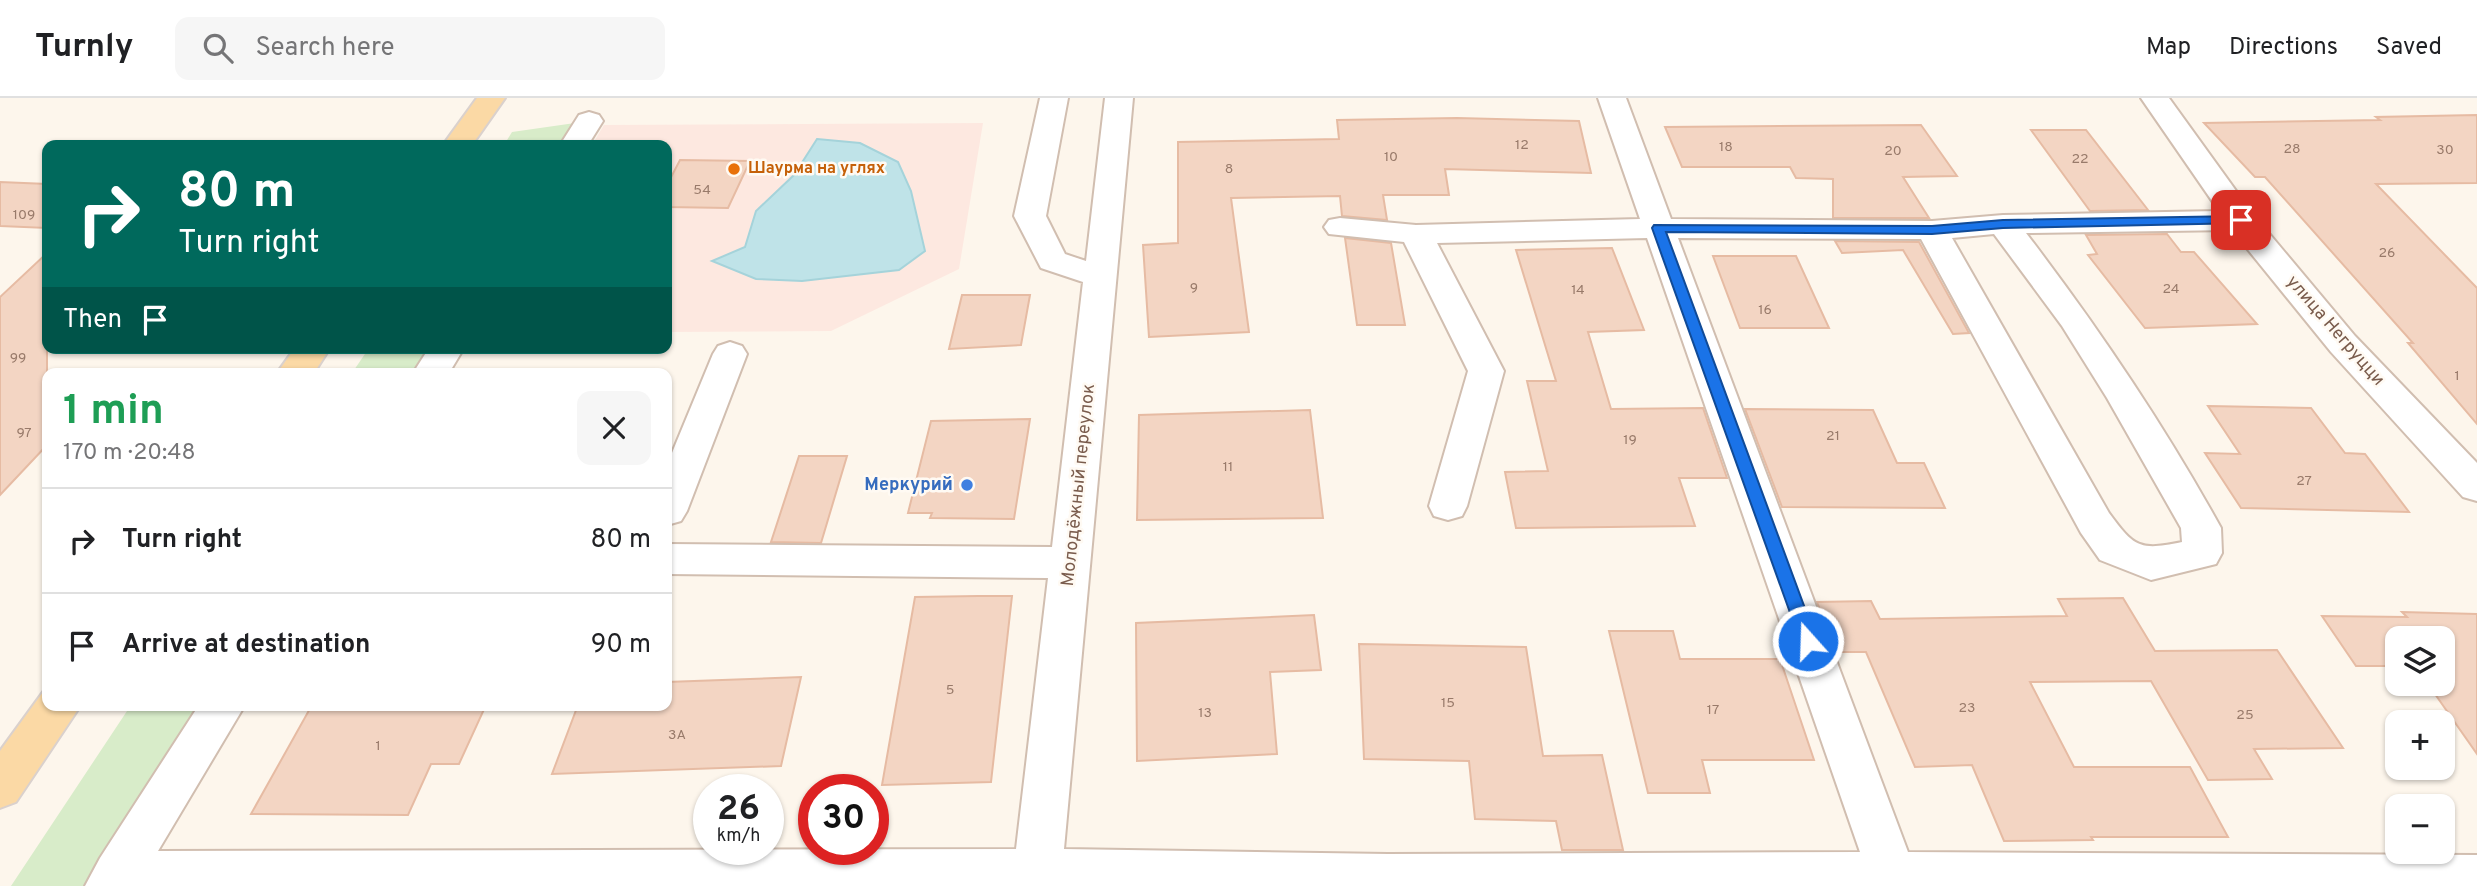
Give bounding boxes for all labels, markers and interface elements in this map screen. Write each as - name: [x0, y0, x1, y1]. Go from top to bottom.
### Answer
- search box: [175, 17, 665, 80]
- text: Turnly: [35, 27, 133, 69]
- icon: search: [199, 29, 237, 67]
- text: Search here: [255, 32, 394, 65]
- text: Map: [2146, 33, 2191, 63]
- text: Directions: [2229, 33, 2338, 63]
- text: Saved: [2376, 33, 2442, 63]
- house number: 12: [1515, 137, 1529, 154]
- house number: 18: [1719, 139, 1733, 156]
- house number: 28: [2283, 141, 2301, 158]
- house number: 30: [2436, 142, 2454, 159]
- house number: 20: [1884, 143, 1902, 160]
- house number: 10: [1384, 149, 1398, 166]
- house number: 22: [2071, 151, 2089, 168]
- place label: Шаурма на углях: [748, 159, 885, 179]
- marker: Шаурма на углях: [726, 161, 742, 177]
- house number: 8: [1225, 161, 1233, 178]
- text: 80 m: [178, 163, 295, 225]
- icon: right: [63, 168, 154, 259]
- house number: 54: [693, 182, 711, 199]
- pin: [2211, 190, 2271, 250]
- icon: arrive: [2222, 201, 2260, 239]
- house number: 109: [13, 207, 35, 224]
- text: Turn right: [178, 224, 320, 264]
- house number: 26: [2379, 245, 2395, 262]
- street label: улица Негруцци: [2281, 271, 2389, 391]
- house number: 9: [1190, 280, 1198, 297]
- house number: 24: [2162, 281, 2180, 298]
- house number: 14: [1571, 282, 1585, 299]
- icon: arrive: [136, 301, 174, 339]
- house number: 16: [1758, 302, 1772, 319]
- text: Then: [63, 304, 122, 337]
- house number: 99: [10, 350, 26, 367]
- house number: 1: [2454, 368, 2460, 385]
- street label: Молодёжный переулок: [1057, 383, 1101, 587]
- text: 1 min: [63, 386, 164, 439]
- button: close: [577, 391, 651, 465]
- house number: 97: [16, 425, 32, 442]
- house number: 21: [1826, 428, 1840, 445]
- house number: 19: [1623, 432, 1637, 449]
- text: 170 m · 20:48: [63, 439, 196, 468]
- house number: 11: [1223, 459, 1233, 476]
- house number: 27: [2296, 473, 2312, 490]
- place label: Меркурий: [864, 474, 953, 497]
- marker: Меркурий: [959, 477, 975, 493]
- icon: right: [63, 522, 101, 560]
- text: Turn right: [122, 524, 242, 557]
- text: 80 m: [591, 524, 651, 557]
- position arrow: [1771, 604, 1845, 678]
- map controls: [2385, 626, 2455, 864]
- button: layers: [2385, 626, 2455, 696]
- icon: arrive: [63, 627, 101, 665]
- text: Arrive at destination: [122, 629, 370, 662]
- text: 90 m: [591, 629, 651, 662]
- house number: 5: [946, 682, 954, 699]
- house number: 15: [1441, 695, 1455, 712]
- house number: 23: [1959, 700, 1976, 717]
- house number: 17: [1707, 702, 1719, 719]
- house number: 13: [1198, 705, 1212, 722]
- house number: 25: [2236, 707, 2254, 724]
- button: +: [2385, 710, 2455, 780]
- house number: 3A: [668, 727, 686, 744]
- house number: 1: [375, 738, 381, 755]
- speed limit sign: 30: [798, 774, 889, 865]
- text: 26: [717, 788, 760, 832]
- button: −: [2385, 794, 2455, 864]
- text: km/h: [717, 825, 760, 848]

